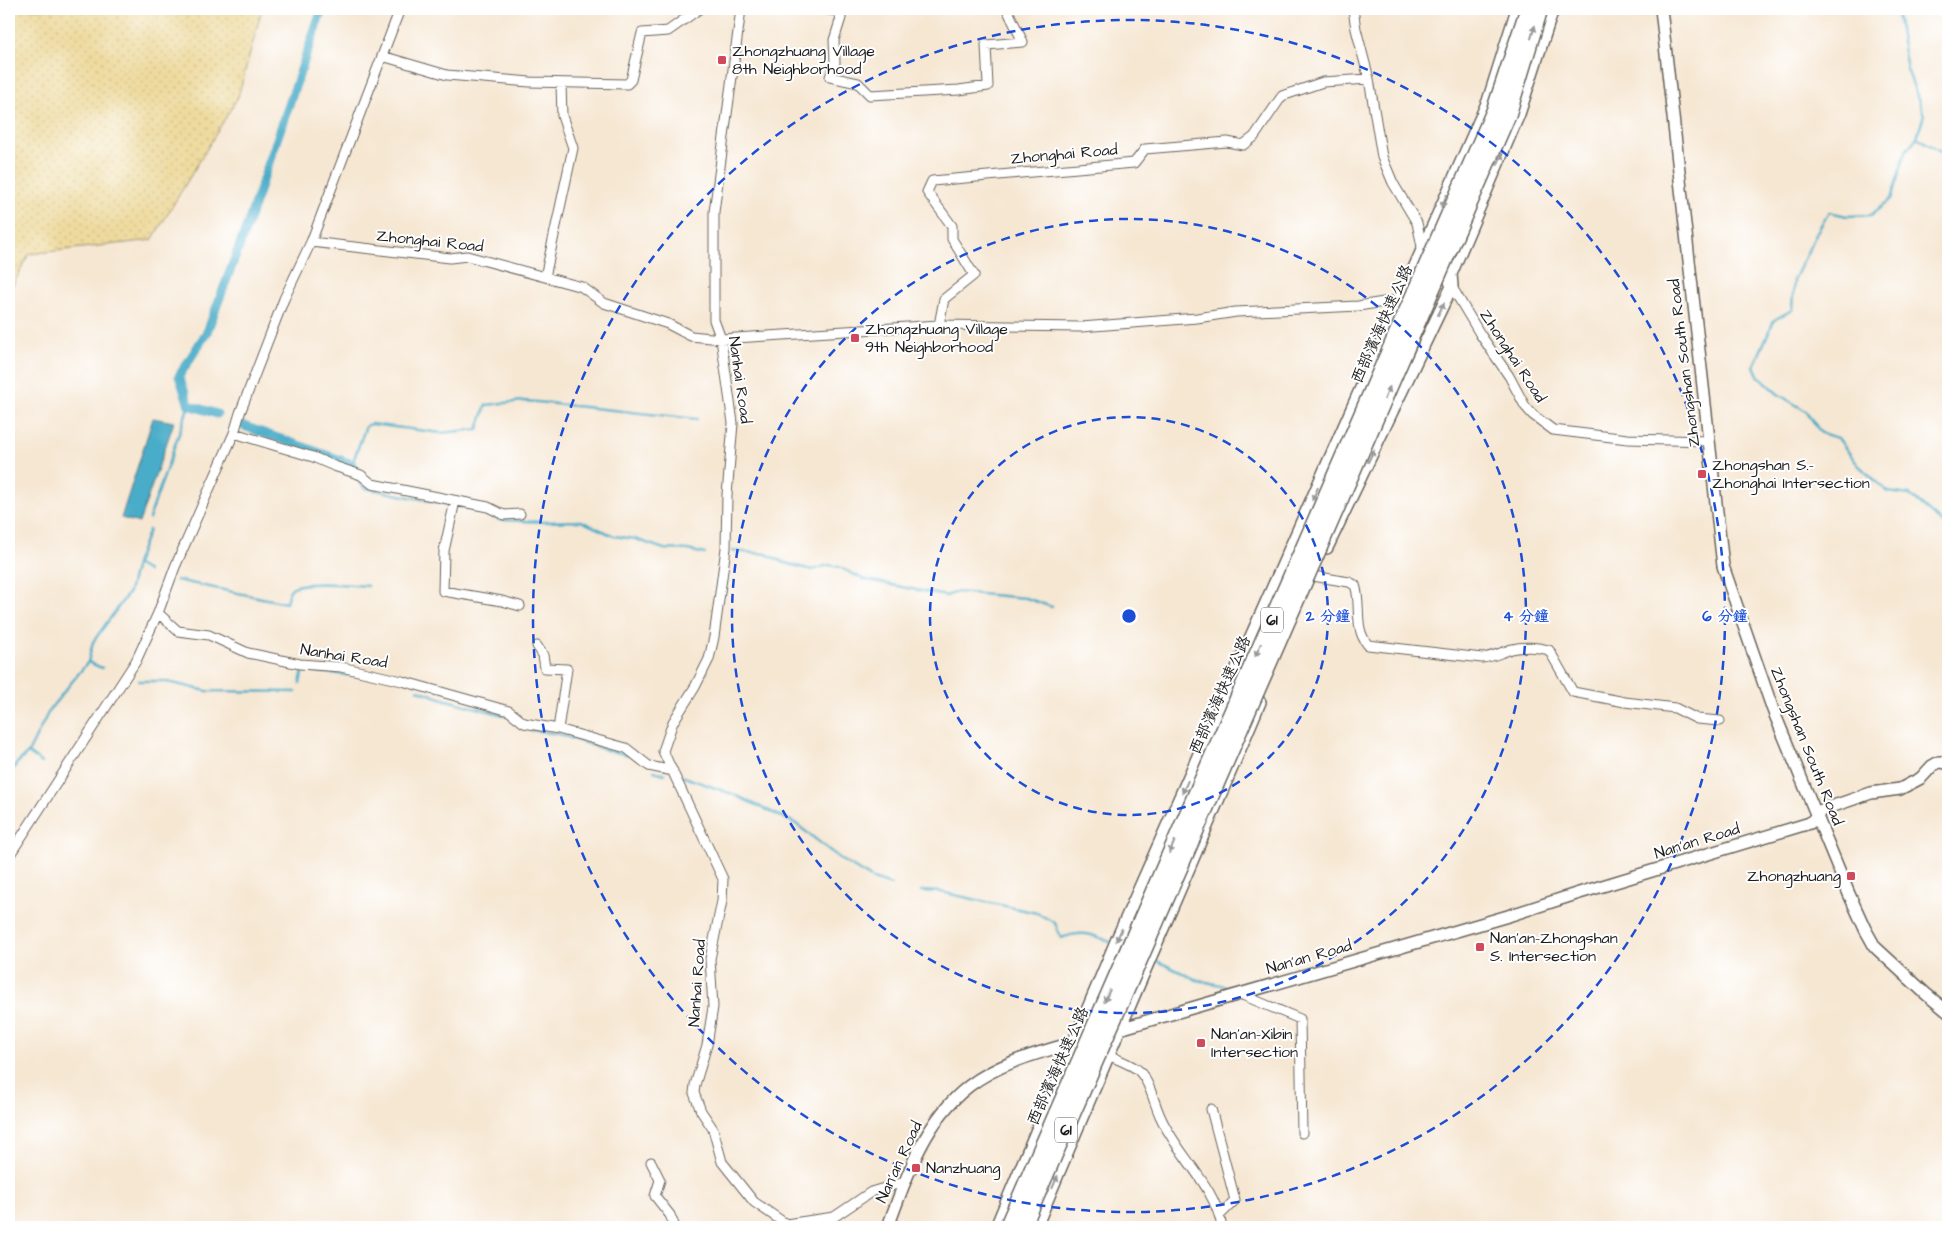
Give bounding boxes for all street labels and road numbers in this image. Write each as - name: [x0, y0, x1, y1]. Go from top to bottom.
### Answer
- street label: Zhonghai Road: [1010, 138, 1119, 171]
- street label: Zhonghai Road: [375, 224, 485, 259]
- street label: 西部濱海快速公路: [1346, 261, 1418, 387]
- street label: Zhongshan South Road: [1663, 278, 1706, 448]
- street label: Zhonghai Road: [1474, 305, 1551, 408]
- street label: Nanhai Road: [723, 335, 757, 425]
- road number: 61: [1261, 608, 1283, 632]
- street label: 西部濱海快速公路: [1184, 632, 1256, 758]
- street label: Nanhai Road: [299, 638, 389, 674]
- street label: Zhongshan South Road: [1764, 663, 1849, 829]
- street label: Nan'an Road: [1652, 818, 1742, 864]
- street label: Nan'an Road: [1264, 934, 1354, 980]
- street label: Nanhai Road: [683, 938, 711, 1028]
- street label: 西部濱海快速公路: [1022, 1003, 1094, 1129]
- street label: Nan'an Road: [870, 1117, 928, 1207]
- road number: 61: [1055, 1118, 1077, 1142]

